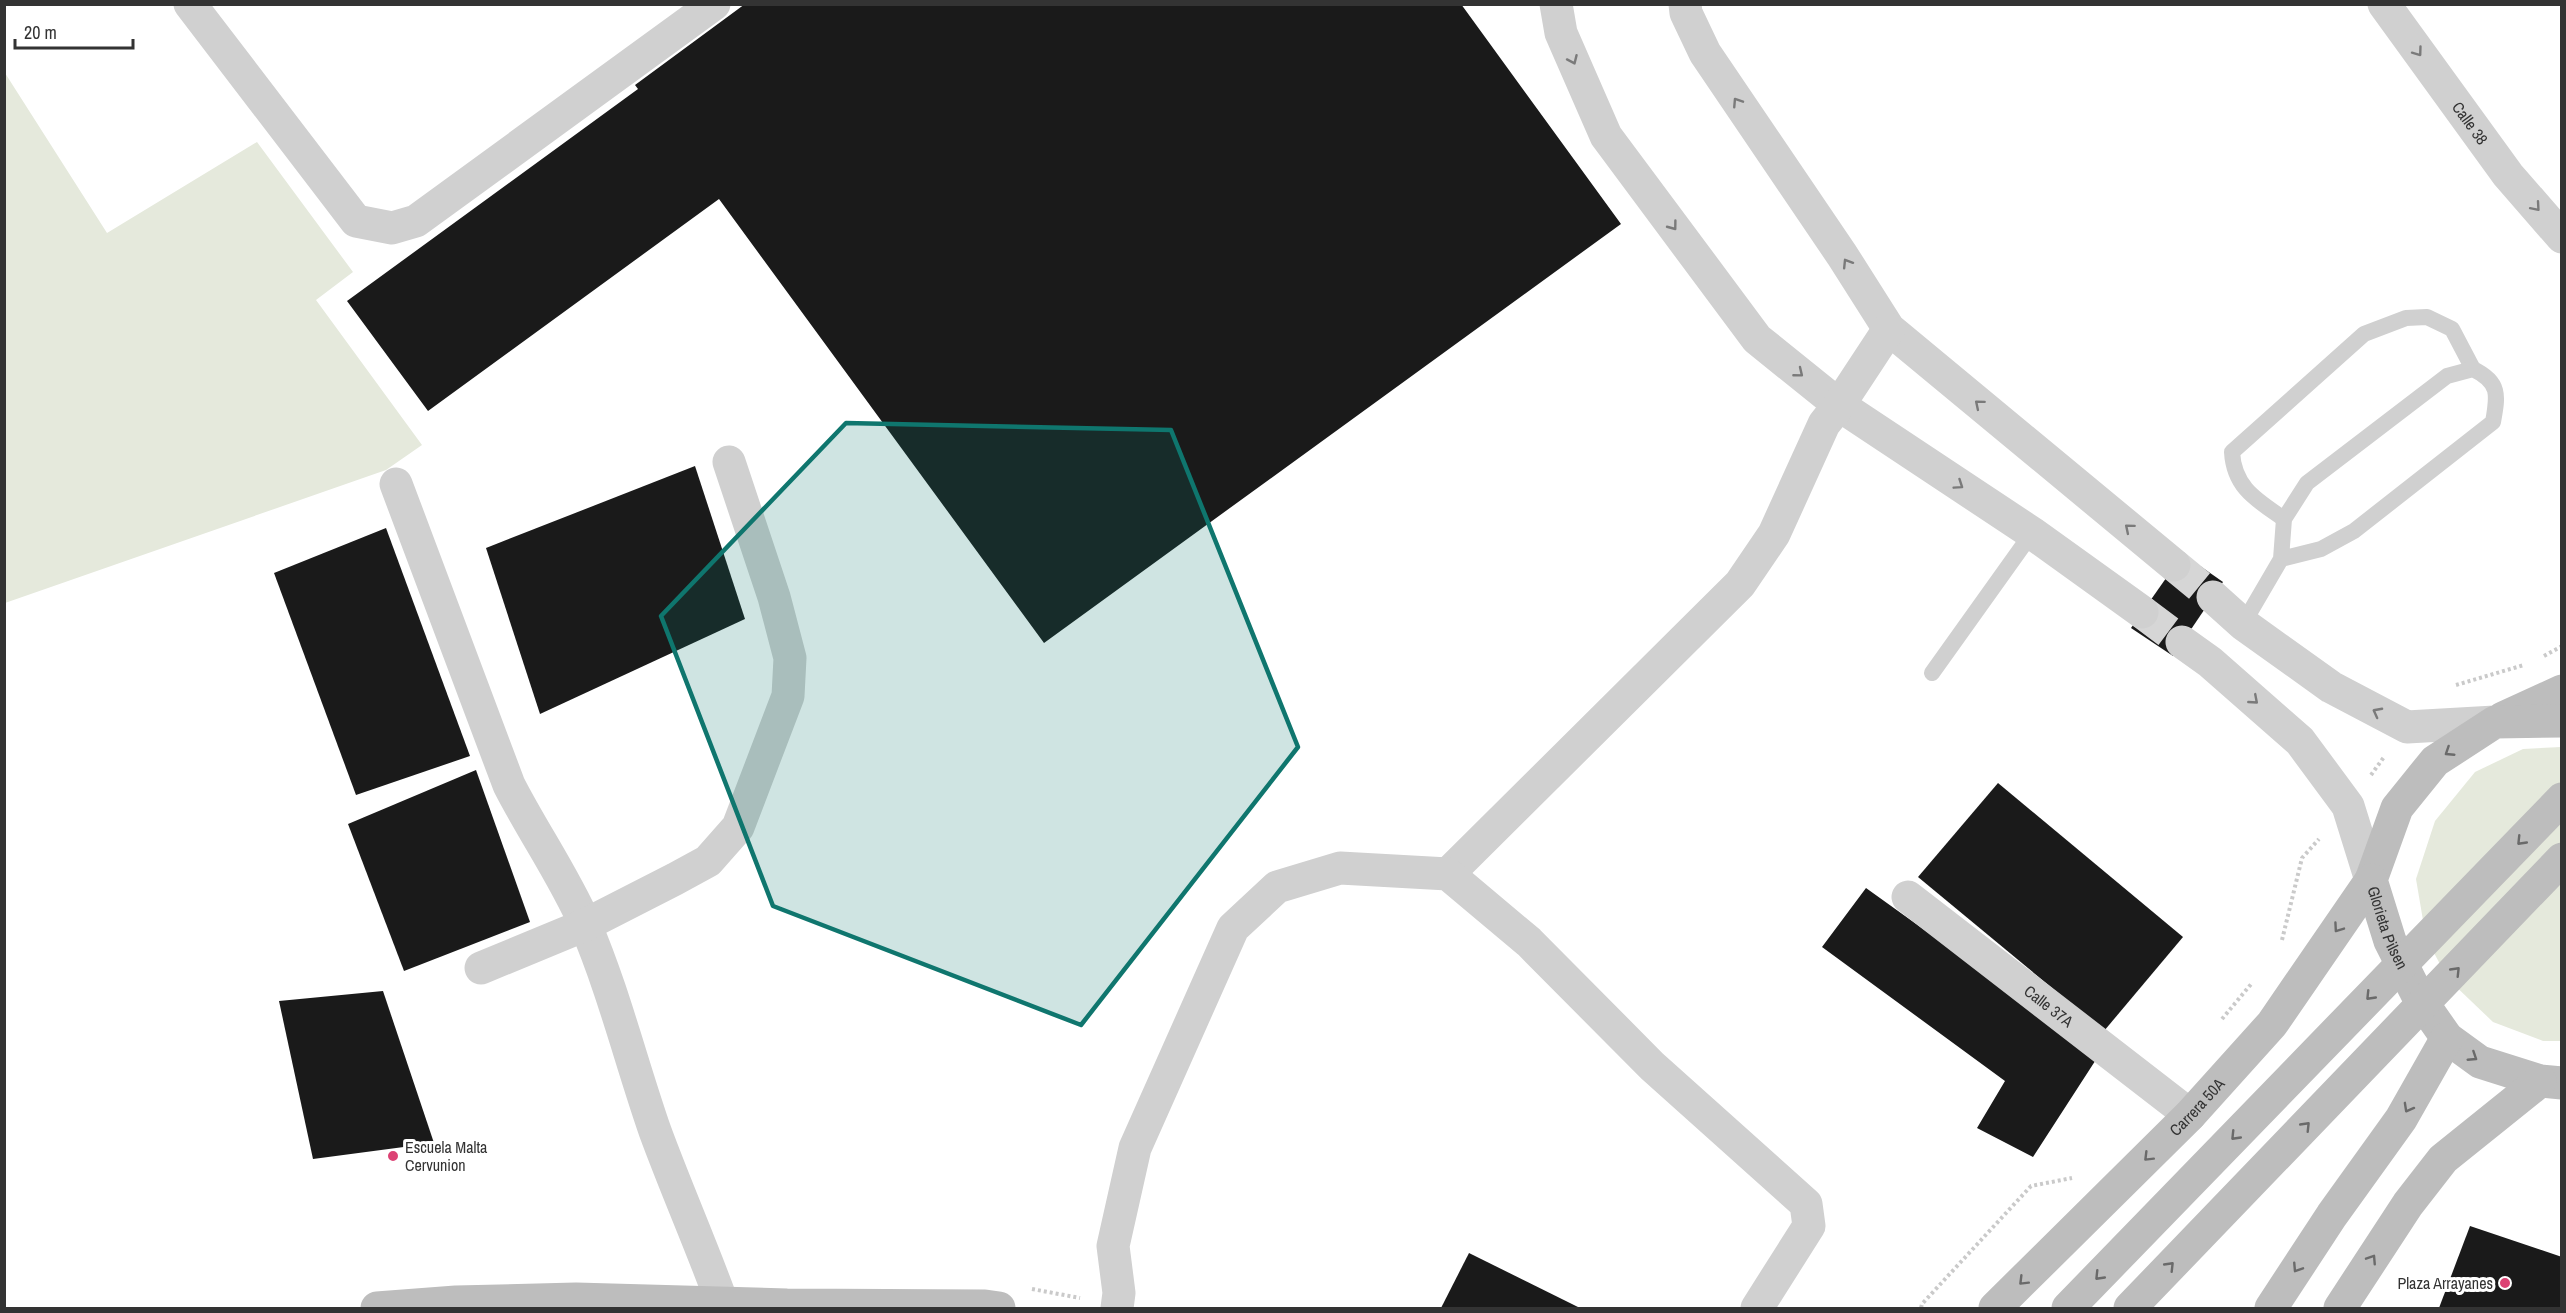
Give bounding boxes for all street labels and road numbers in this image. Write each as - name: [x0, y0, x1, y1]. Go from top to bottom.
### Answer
- street label: Calle 38: [2447, 97, 2493, 149]
- street label: Glorieta Pilsen: [2363, 883, 2413, 973]
- street label: Calle 37A: [2020, 980, 2078, 1032]
- street label: Carrera 50A: [2164, 1073, 2229, 1140]

